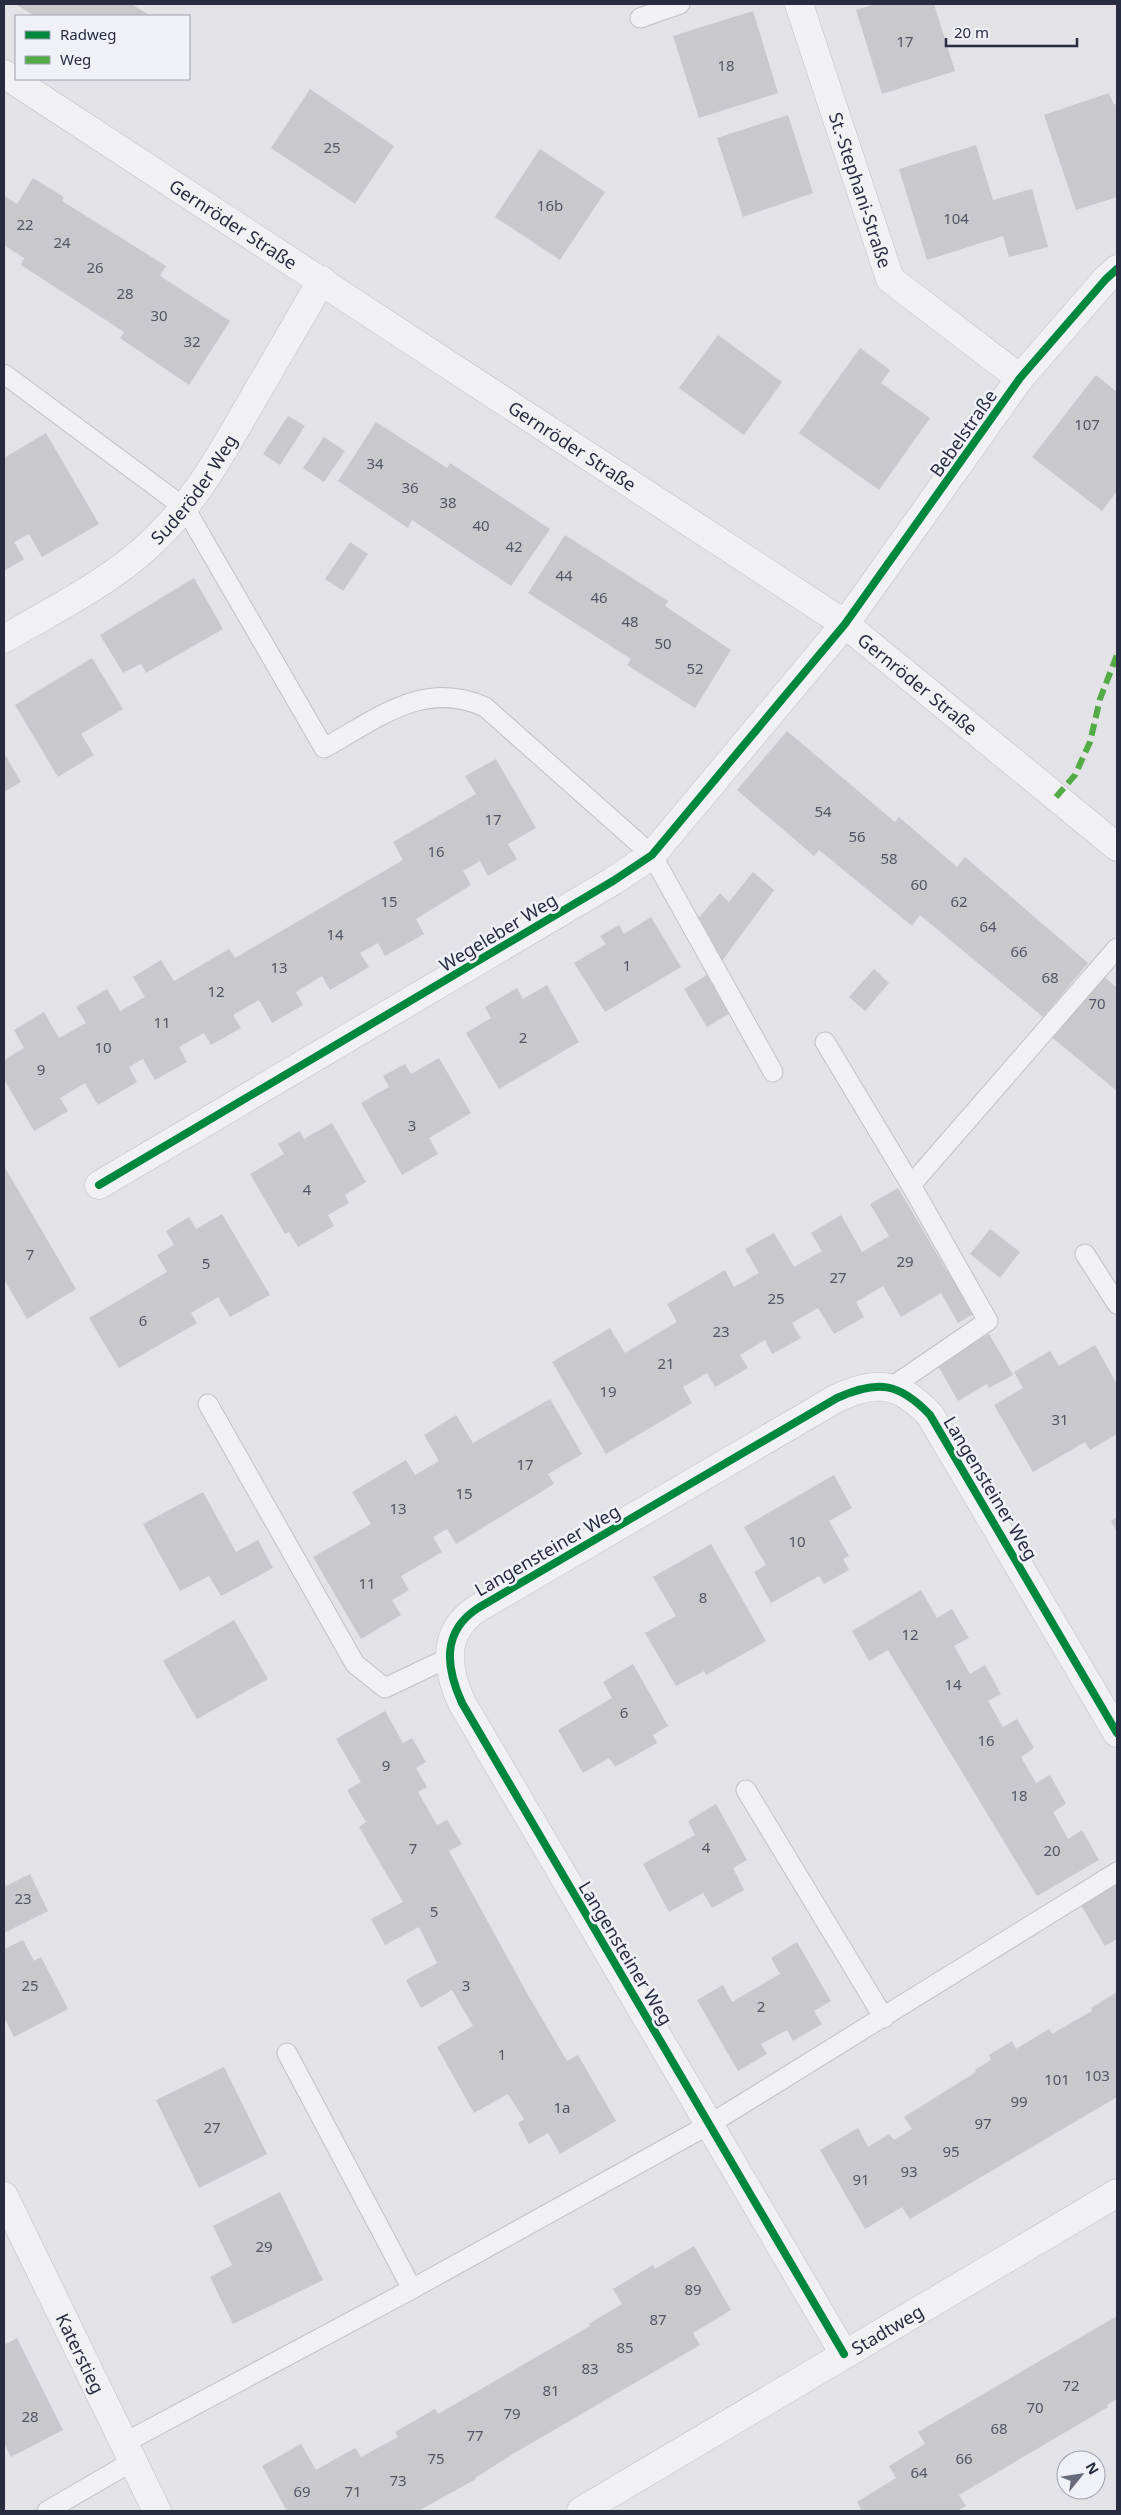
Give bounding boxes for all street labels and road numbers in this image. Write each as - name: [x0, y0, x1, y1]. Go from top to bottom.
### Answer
- street label: St.-Stephani-Straße: [824, 109, 897, 271]
- street label: Gernröder Straße: [165, 173, 302, 275]
- street label: Bebelstraße: [924, 385, 1002, 481]
- street label: Gernröder Straße: [504, 395, 641, 496]
- street label: Suderöder Weg: [145, 430, 242, 549]
- street label: Gernröder Straße: [853, 627, 983, 740]
- street label: Wegeleber Weg: [435, 887, 561, 977]
- street label: Langensteiner Weg: [939, 1412, 1043, 1564]
- street label: Langensteiner Weg: [470, 1499, 624, 1601]
- street label: Langensteiner Weg: [574, 1877, 678, 2029]
- street label: Stadtweg: [847, 2299, 927, 2360]
- street label: Katerstieg: [51, 2309, 110, 2398]

